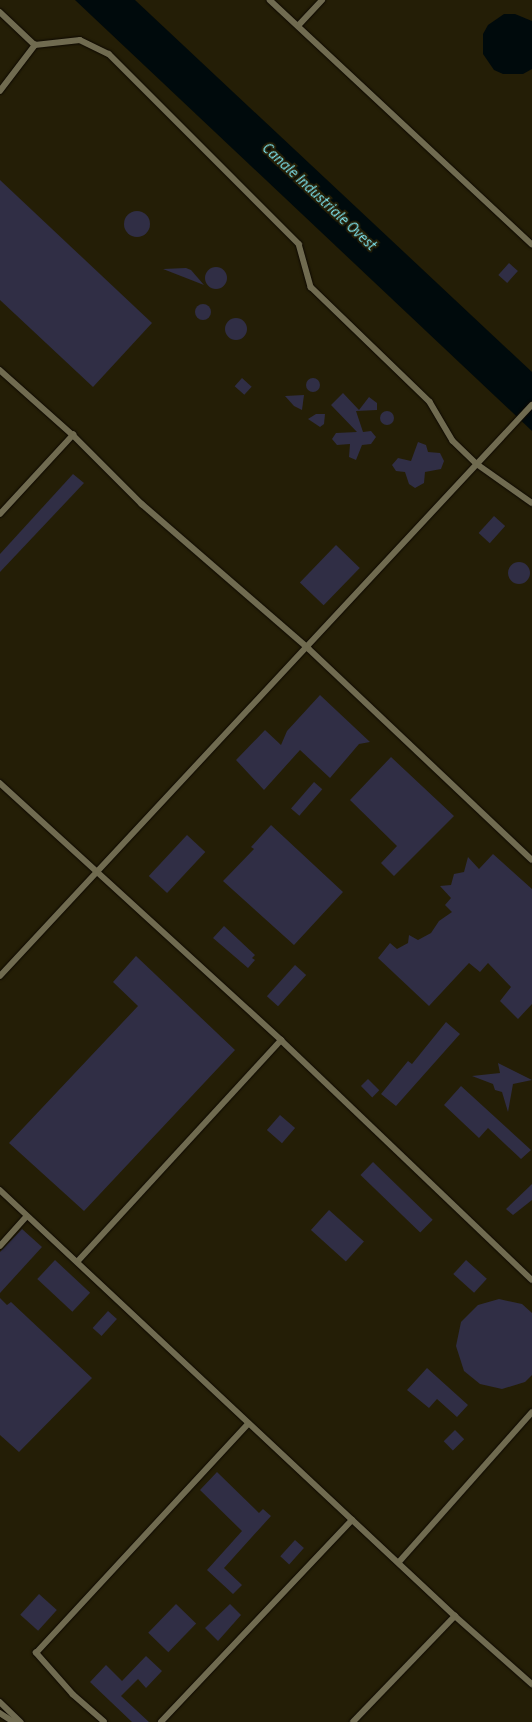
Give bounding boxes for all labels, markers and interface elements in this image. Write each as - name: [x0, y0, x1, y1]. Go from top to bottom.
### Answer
- water label: Canale Industriale Ovest: [258, 139, 380, 255]

